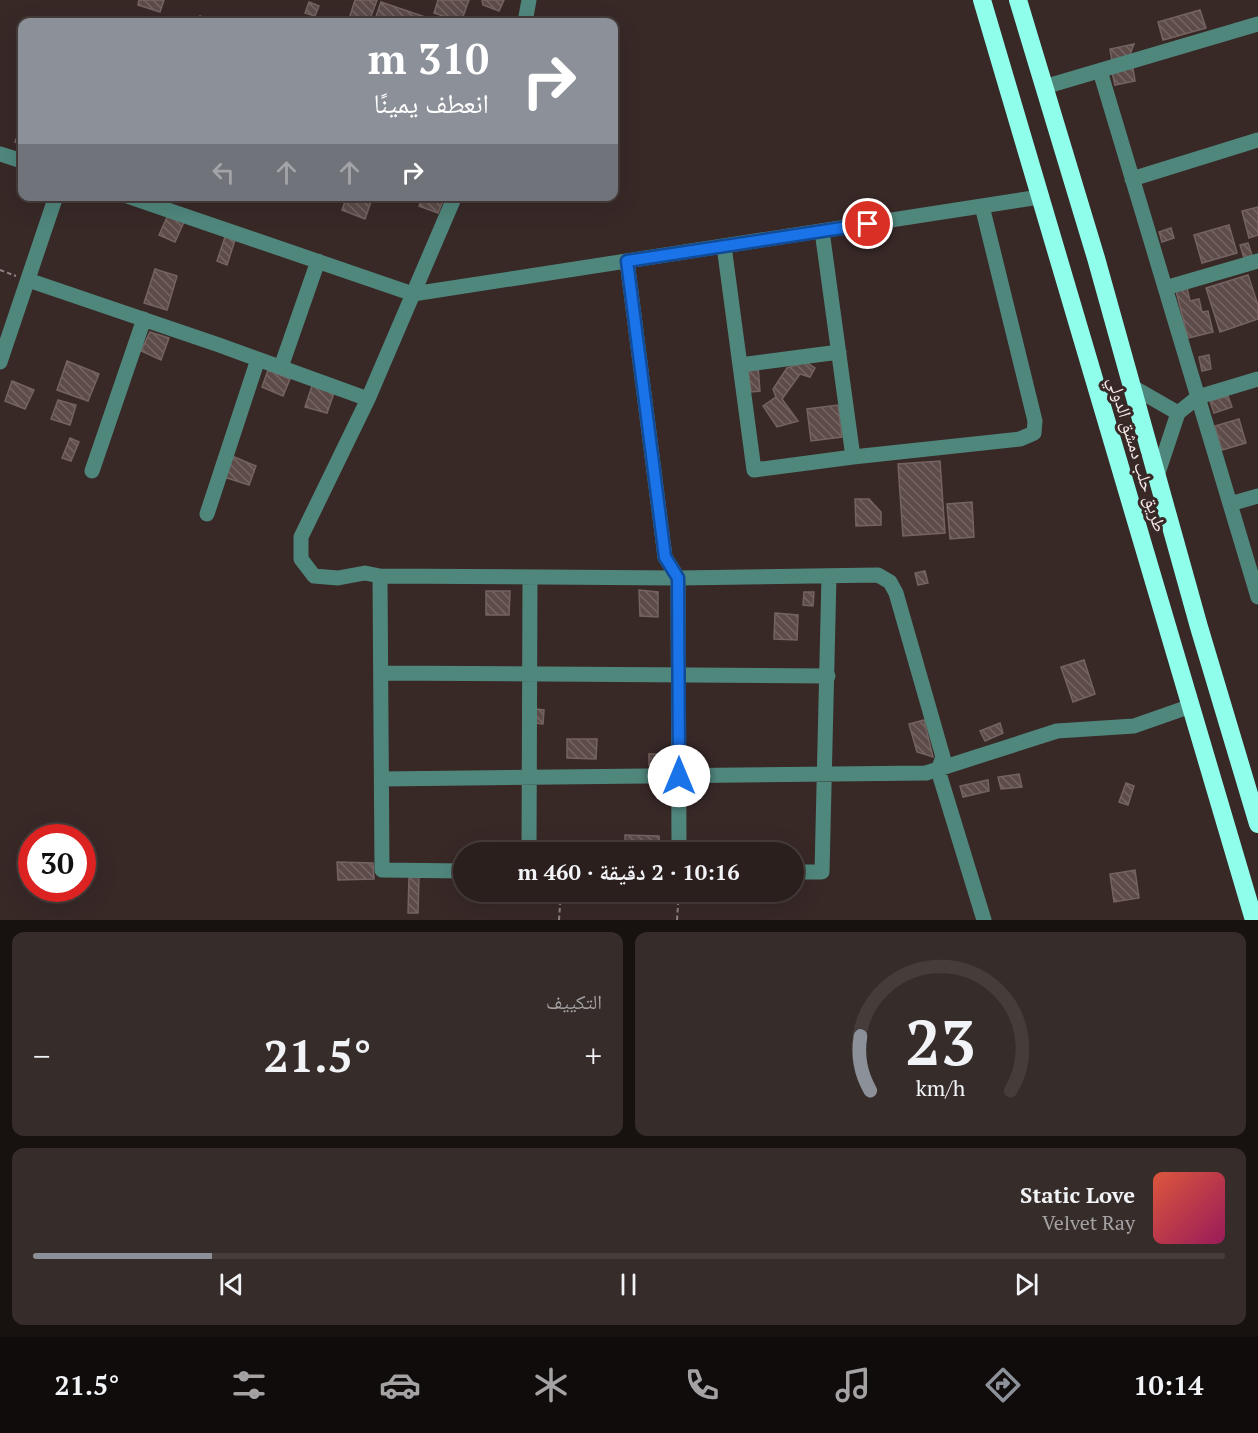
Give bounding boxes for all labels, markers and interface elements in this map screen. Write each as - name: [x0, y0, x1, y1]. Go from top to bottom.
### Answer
- text: 310 m: [368, 30, 489, 86]
- icon: right: [510, 42, 588, 120]
- text: انعطف يمينًا: [374, 85, 489, 121]
- icon: left: [207, 156, 240, 189]
- icon: ahead: [270, 156, 303, 189]
- icon: ahead: [333, 156, 366, 189]
- icon: right: [396, 156, 429, 189]
- pin: [842, 198, 893, 249]
- icon: arrive: [851, 207, 884, 240]
- street label: طريق حلب دمشق الدولي: [1100, 374, 1173, 536]
- position arrow: [647, 744, 711, 808]
- speed limit sign: 30: [18, 824, 96, 902]
- text: 10:16 · 2 دقيقة · 460 m: [517, 857, 740, 886]
- text: التكييف: [546, 988, 602, 1015]
- text: 23: [905, 1000, 976, 1083]
- text: 21.5°: [263, 1025, 372, 1085]
- text: −: [33, 1034, 51, 1077]
- text: +: [584, 1034, 602, 1077]
- text: km/h: [916, 1074, 966, 1102]
- text: Static Love: [1020, 1180, 1135, 1209]
- text: Velvet Ray: [1042, 1209, 1135, 1236]
- icon: previous: [215, 1268, 248, 1301]
- icon: pause: [612, 1268, 645, 1301]
- icon: next: [1010, 1268, 1043, 1301]
- icon: filters: [228, 1364, 270, 1406]
- icon: car: [379, 1364, 421, 1406]
- icon: climate: [530, 1364, 572, 1406]
- icon: phone: [681, 1364, 723, 1406]
- icon: music: [832, 1364, 874, 1406]
- icon: directions: [982, 1364, 1024, 1406]
- text: 21.5°: [54, 1367, 119, 1403]
- text: 10:14: [1133, 1367, 1204, 1403]

